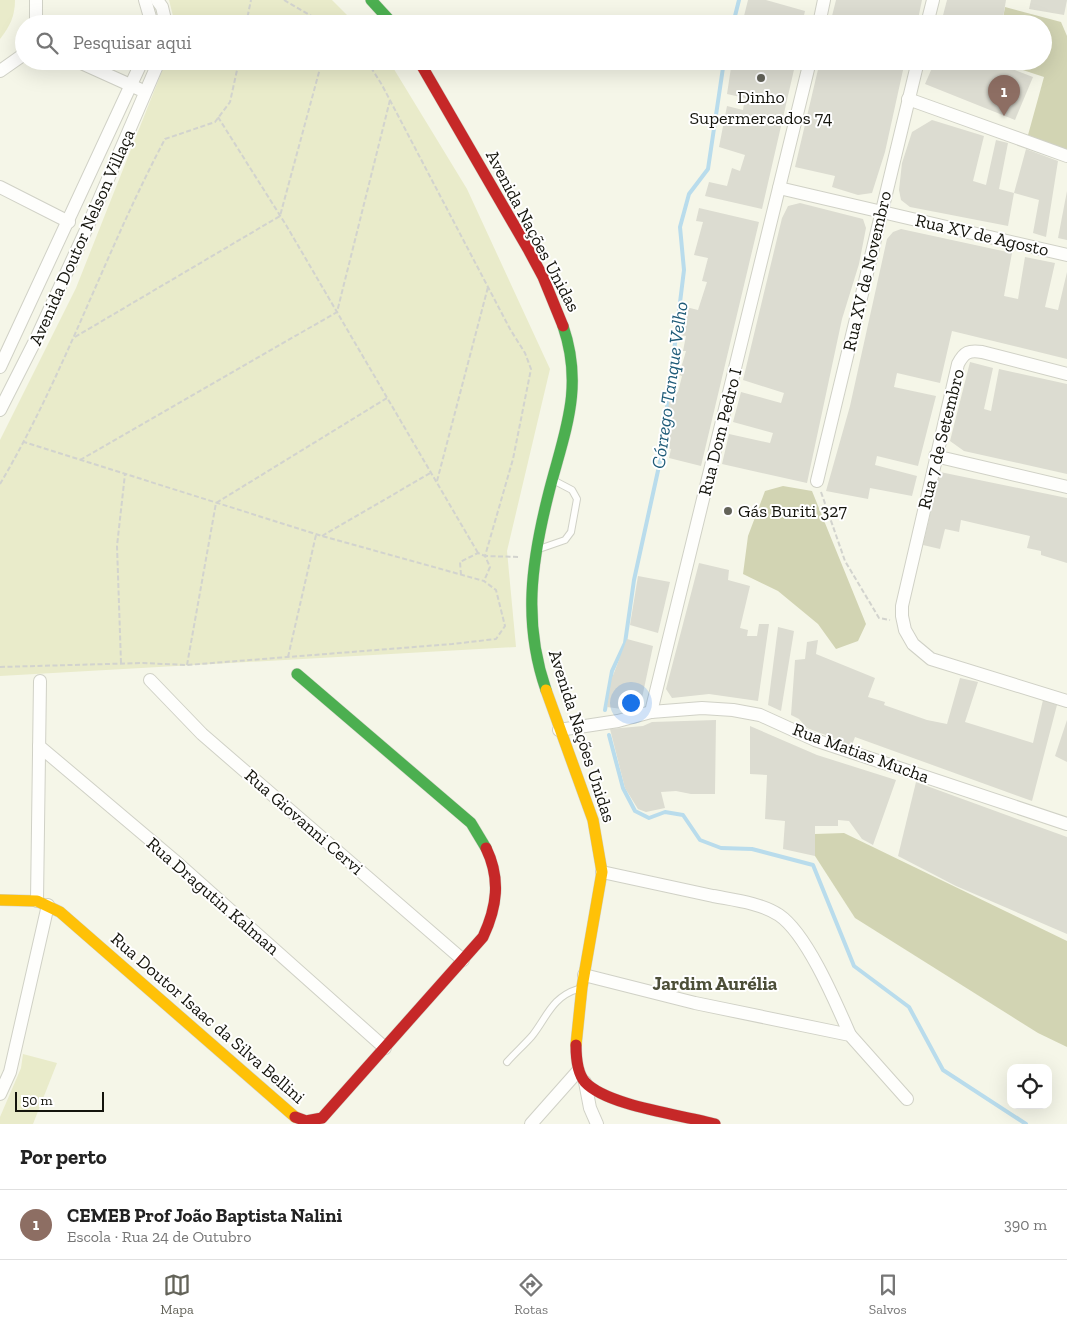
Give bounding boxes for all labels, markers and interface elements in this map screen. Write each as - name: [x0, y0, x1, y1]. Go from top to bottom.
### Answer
- search box: [15, 15, 1052, 70]
- icon: search: [33, 29, 61, 57]
- text: Pesquisar aqui: [73, 31, 192, 54]
- marker: Dinho Supermercados 74: [755, 72, 767, 84]
- pin: 1: [988, 75, 1020, 116]
- place label: Dinho Supermercados 74: [689, 86, 833, 129]
- street label: Avenida Doutor Nelson Villaça: [24, 125, 140, 348]
- street label: Avenida Nações Unidas: [481, 146, 585, 316]
- street label: Rua XV de Novembro: [838, 189, 896, 353]
- street label: Rua XV de Agosto: [913, 209, 1051, 261]
- water label: Córrego Tanque Velho: [646, 300, 693, 470]
- street label: Rua Dom Pedro I: [694, 366, 747, 498]
- street label: Rua 7 de Setembro: [913, 366, 969, 512]
- place label: Gás Buriti 327: [738, 500, 848, 522]
- marker: Gás Buriti 327: [722, 505, 734, 517]
- street label: Avenida Nações Unidas: [544, 647, 620, 825]
- your location: [618, 690, 644, 716]
- street label: Rua Matias Mucha: [790, 718, 932, 788]
- street label: Rua Giovanni Cervi: [240, 765, 368, 879]
- street label: Rua Dragutin Kalman: [142, 832, 284, 960]
- street label: Rua Doutor Isaac da Silva Bellini: [107, 928, 309, 1108]
- district label: Jardim Aurélia: [653, 972, 778, 995]
- map controls: [1007, 1064, 1052, 1109]
- button: locate: [1007, 1064, 1052, 1109]
- scale bar: [15, 1089, 104, 1112]
- text: 50 m: [22, 1092, 53, 1109]
- text: Por perto: [20, 1144, 107, 1169]
- text: CEMEB Prof João Baptista Nalini: [67, 1204, 342, 1227]
- text: 1: [33, 1215, 39, 1234]
- text: 390 m: [1004, 1215, 1047, 1234]
- text: Escola · Rua 24 de Outubro: [67, 1227, 251, 1246]
- tab: Mapa: [160, 1271, 194, 1318]
- tab: Rotas: [514, 1271, 548, 1318]
- tab: Salvos: [869, 1271, 907, 1318]

